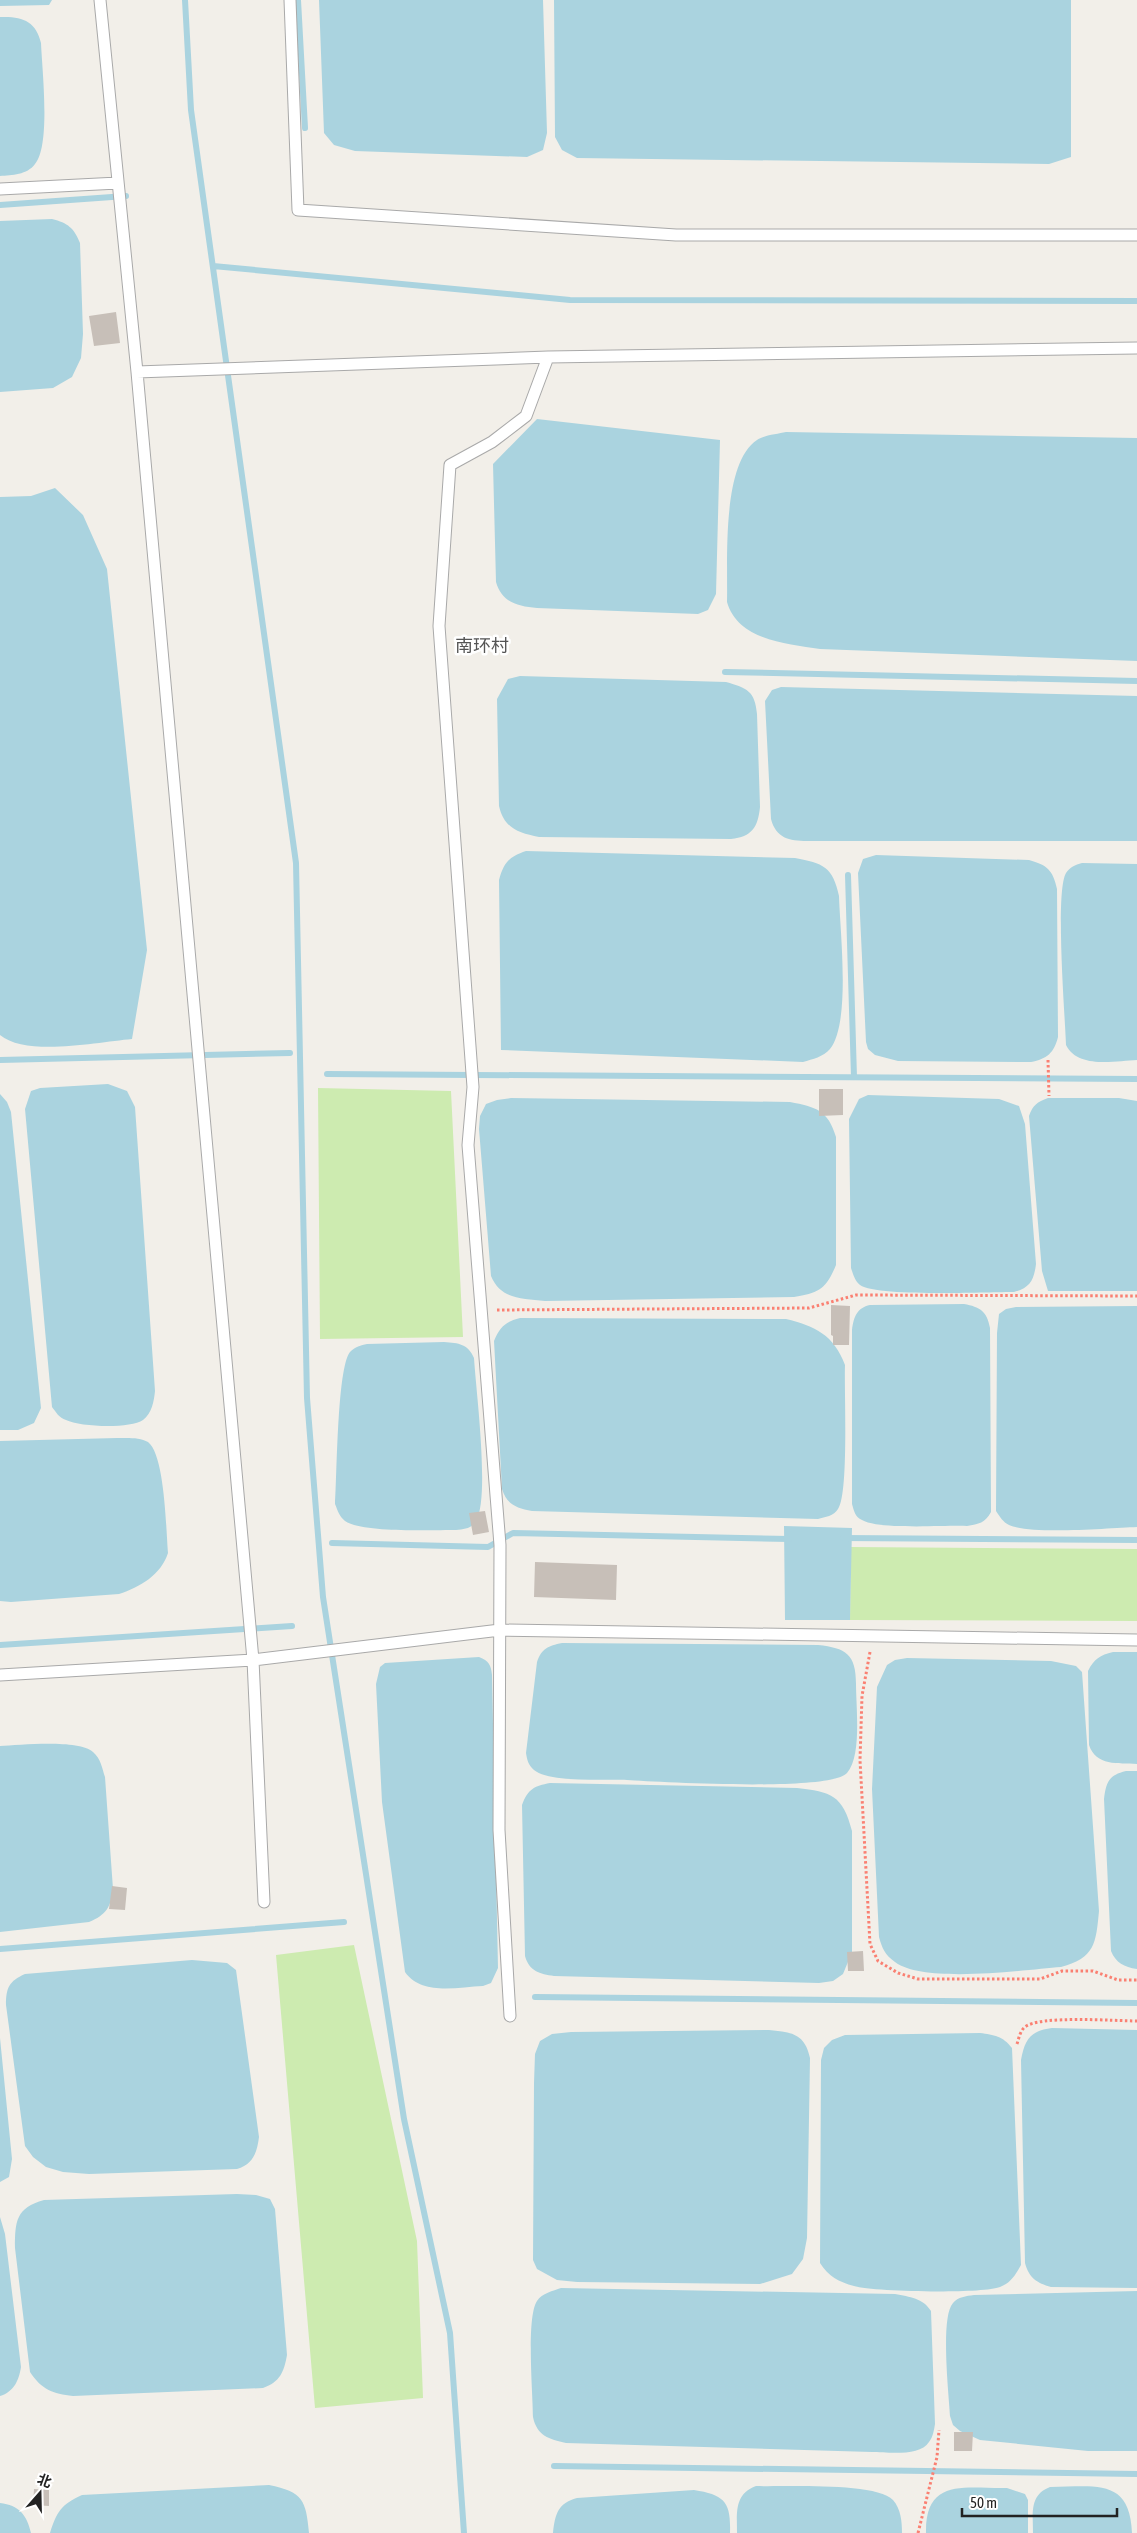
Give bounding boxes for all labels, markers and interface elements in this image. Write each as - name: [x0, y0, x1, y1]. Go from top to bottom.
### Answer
- district label: 南环村: [455, 635, 509, 656]
- north arrow: [15, 2468, 65, 2518]
- text: 北: [35, 2471, 54, 2491]
- scale bar: [962, 2486, 1117, 2518]
- text: 50 m: [970, 2494, 997, 2511]

